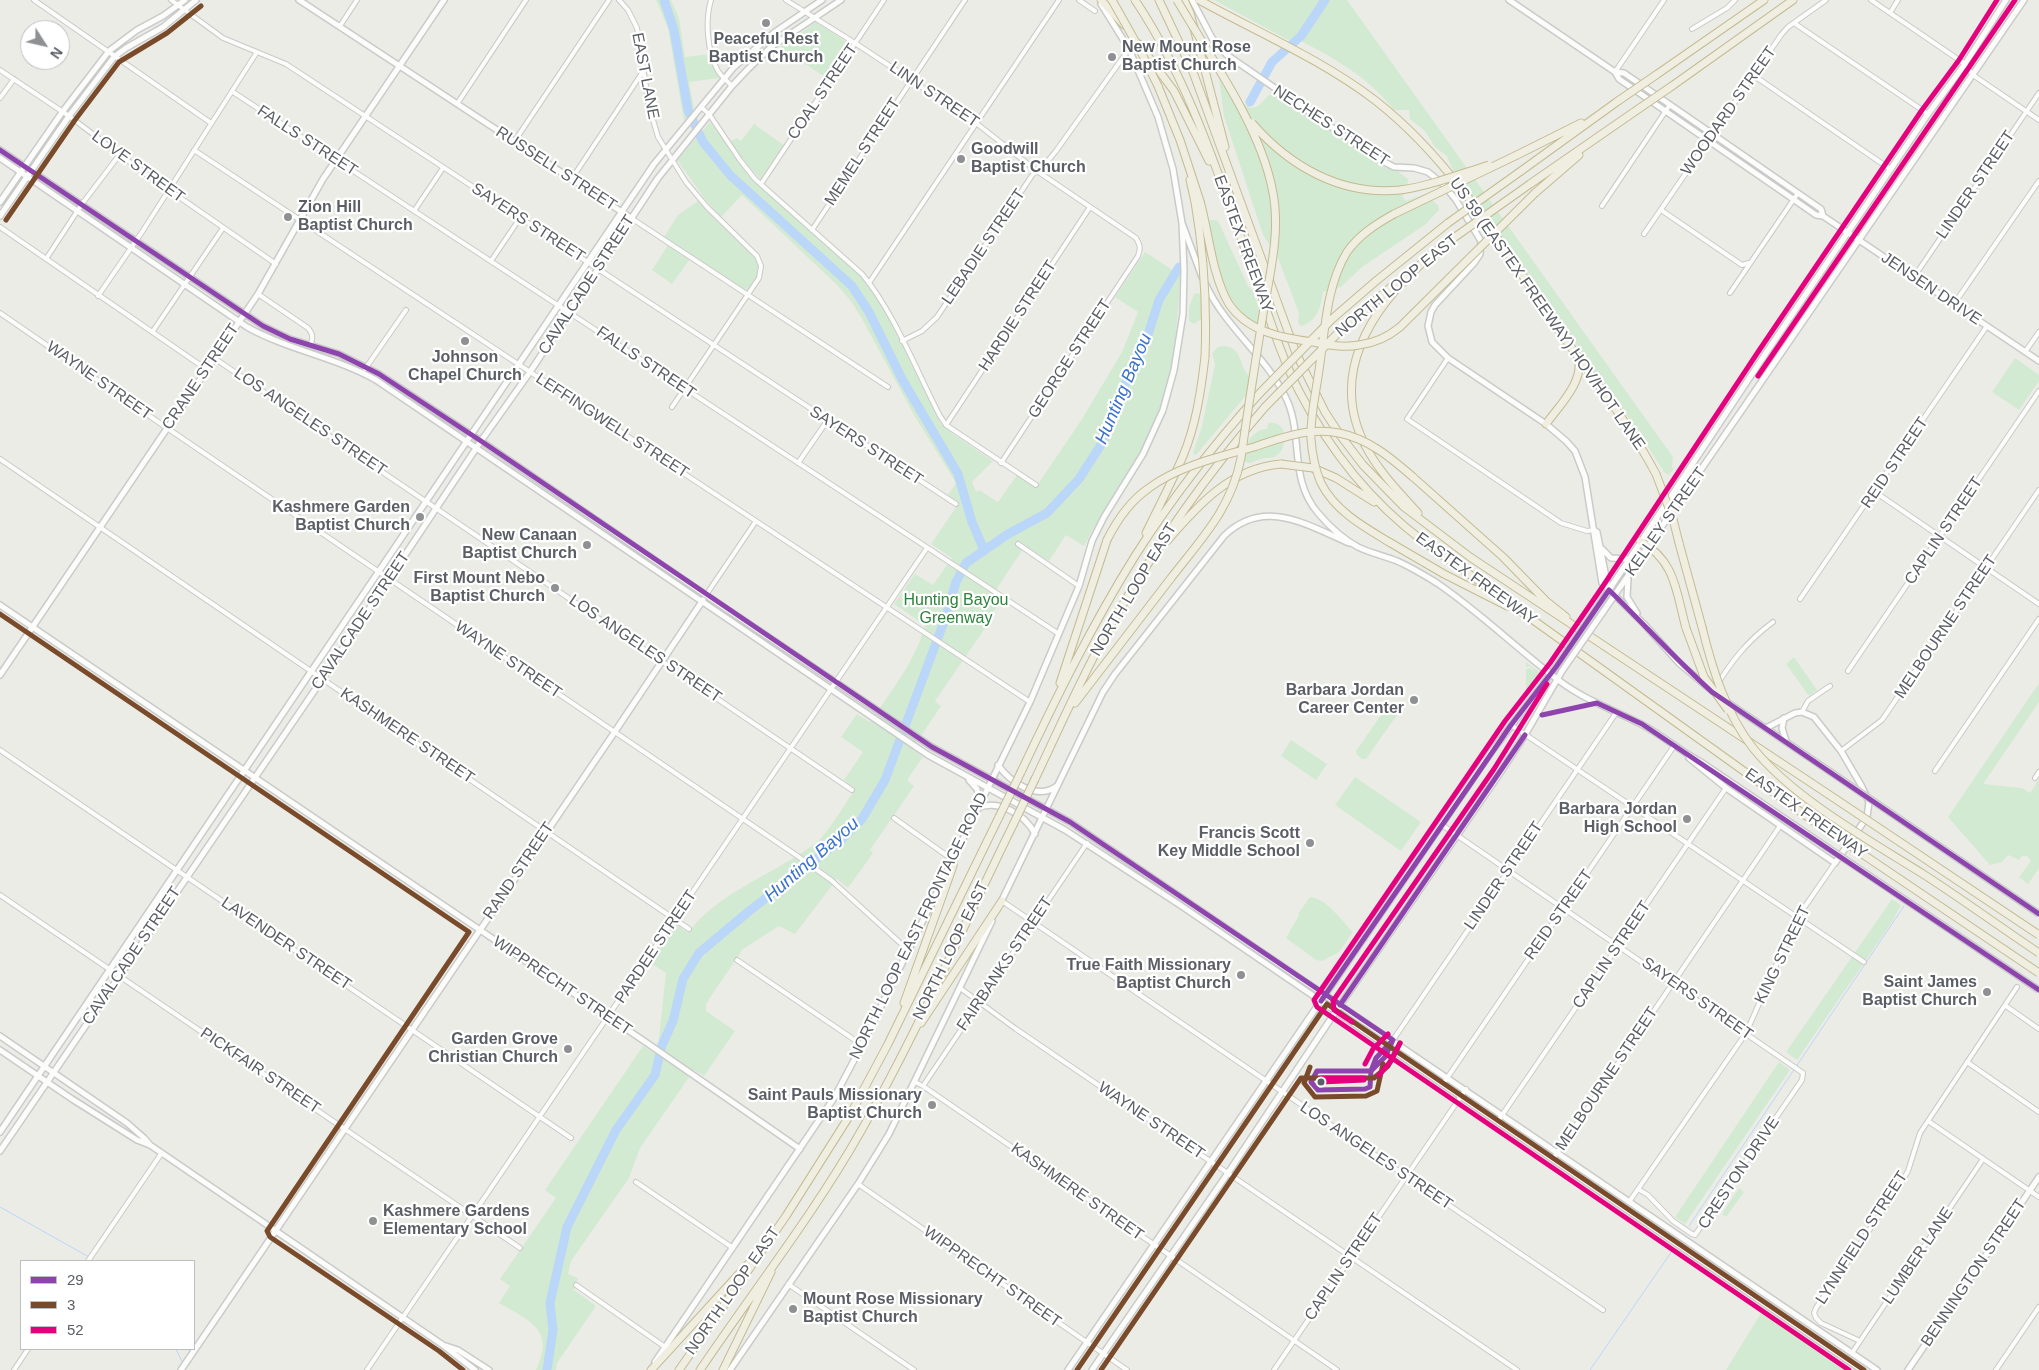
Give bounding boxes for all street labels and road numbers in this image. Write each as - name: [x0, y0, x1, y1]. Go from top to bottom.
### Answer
- street label: EAST LANE: [627, 31, 663, 121]
- street label: COAL STREET: [784, 41, 862, 143]
- street label: WOODARD STREET: [1677, 43, 1781, 179]
- street label: LINN STREET: [886, 58, 982, 132]
- street label: NECHES STREET: [1269, 81, 1393, 171]
- street label: MEMEL STREET: [821, 95, 905, 209]
- street label: FALLS STREET: [253, 101, 361, 181]
- street label: RUSSELL STREET: [492, 123, 620, 215]
- street label: LOVE STREET: [88, 127, 188, 207]
- street label: LINDER STREET: [1933, 127, 2019, 243]
- street label: EASTEX FREEWAY: [1209, 173, 1277, 315]
- street label: US 59 (EASTEX FREEWAY) HOV/HOT LANE: [1445, 174, 1649, 454]
- street label: SAYERS STREET: [468, 179, 588, 267]
- street label: LEBADIE STREET: [938, 186, 1030, 308]
- street label: CAVALCADE STREET: [535, 212, 639, 358]
- street label: NORTH LOOP EAST: [1332, 231, 1462, 341]
- street label: JENSEN DRIVE: [1877, 248, 1985, 330]
- street label: HARDIE STREET: [975, 257, 1061, 375]
- street label: GEORGE STREET: [1024, 296, 1116, 422]
- street label: CRANE STREET: [158, 320, 244, 434]
- street label: FALLS STREET: [593, 323, 699, 403]
- street label: WAYNE STREET: [43, 337, 155, 425]
- street label: LOS ANGELES STREET: [230, 364, 390, 480]
- street label: LEFFINGWELL STREET: [532, 369, 692, 483]
- street label: SAYERS STREET: [806, 402, 926, 490]
- street label: REID STREET: [1857, 414, 1933, 512]
- street label: KELLEY STREET: [1621, 464, 1711, 580]
- street label: CAPLIN STREET: [1901, 474, 1987, 588]
- street label: NORTH LOOP EAST: [1087, 520, 1181, 660]
- street label: EASTEX FREEWAY: [1412, 529, 1540, 629]
- street label: CAVALCADE STREET: [308, 548, 414, 694]
- street label: MELBOURNE STREET: [1891, 552, 2001, 702]
- street label: LOS ANGELES STREET: [565, 591, 725, 707]
- street label: WAYNE STREET: [451, 617, 565, 703]
- street label: KASHMERE STREET: [336, 684, 478, 788]
- street label: EASTEX FREEWAY: [1741, 765, 1871, 863]
- street label: NORTH LOOP EAST FRONTAGE ROAD: [846, 789, 992, 1063]
- street label: LINDER STREET: [1461, 818, 1547, 934]
- street label: RAND STREET: [479, 819, 559, 923]
- street label: REID STREET: [1521, 866, 1597, 964]
- street label: NORTH LOOP EAST: [909, 879, 993, 1023]
- street label: CAVALCADE STREET: [79, 883, 185, 1029]
- street label: PARDEE STREET: [611, 887, 701, 1007]
- street label: LAVENDER STREET: [217, 893, 355, 995]
- street label: FAIRBANKS STREET: [953, 893, 1057, 1035]
- street label: CAPLIN STREET: [1569, 898, 1655, 1012]
- street label: KING STREET: [1751, 903, 1815, 1007]
- street label: WIPPRECHT STREET: [489, 932, 635, 1040]
- street label: SAYERS STREET: [1638, 953, 1756, 1045]
- street label: MELBOURNE STREET: [1552, 1004, 1662, 1154]
- street label: PICKFAIR STREET: [196, 1024, 324, 1118]
- street label: WAYNE STREET: [1094, 1078, 1208, 1164]
- street label: LOS ANGELES STREET: [1296, 1098, 1456, 1214]
- street label: CRESTON DRIVE: [1694, 1113, 1784, 1233]
- street label: KASHMERE STREET: [1007, 1139, 1147, 1245]
- street label: LYNNFIELD STREET: [1812, 1168, 1912, 1308]
- street label: BENNINGTON STREET: [1917, 1196, 2031, 1350]
- street label: LUMBER LANE: [1878, 1204, 1958, 1308]
- street label: CAPLIN STREET: [1301, 1210, 1387, 1324]
- street label: WIPPRECHT STREET: [920, 1222, 1064, 1332]
- street label: NORTH LOOP EAST: [682, 1223, 784, 1359]

